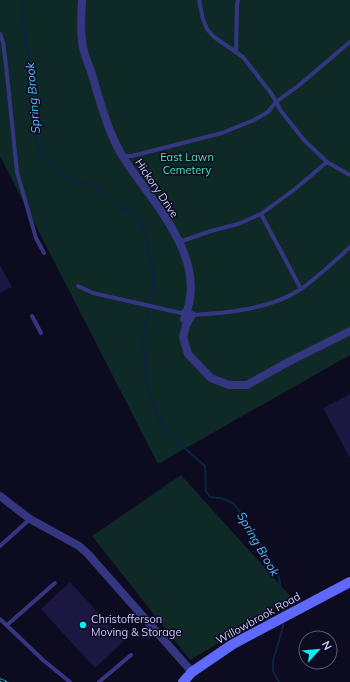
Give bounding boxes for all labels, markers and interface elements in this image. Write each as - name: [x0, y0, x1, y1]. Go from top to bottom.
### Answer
- water label: Spring Brook: [22, 61, 43, 134]
- park label: East Lawn Cemetery: [160, 150, 214, 177]
- street label: Hickory Drive: [132, 156, 182, 220]
- water label: Spring Brook: [234, 509, 283, 579]
- street label: Willowbrook Road: [213, 589, 303, 647]
- place label: Christofferson Moving & Storage: [91, 612, 181, 639]
- marker: Christofferson Moving & Storage: [78, 620, 88, 630]
- north arrow: [298, 630, 338, 670]
- text: N: [319, 639, 335, 652]

